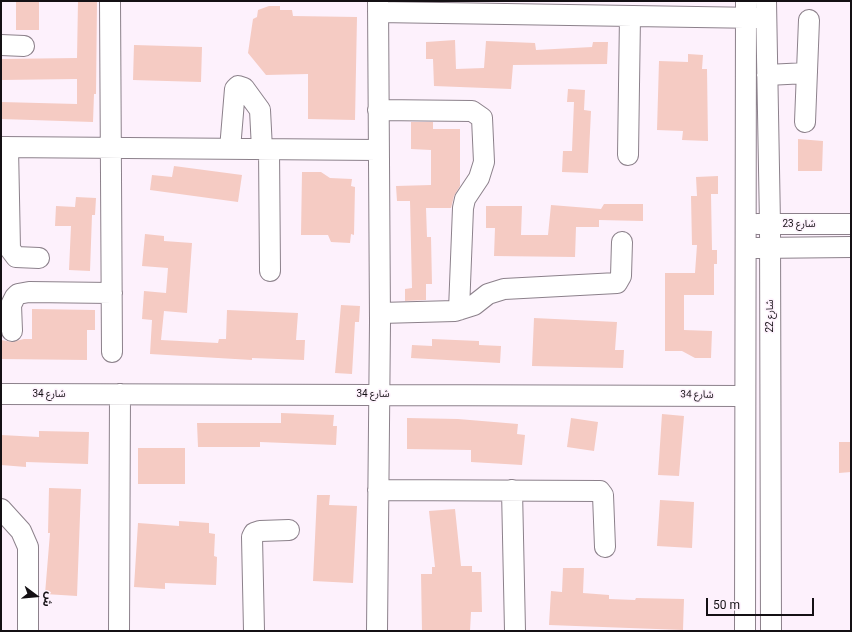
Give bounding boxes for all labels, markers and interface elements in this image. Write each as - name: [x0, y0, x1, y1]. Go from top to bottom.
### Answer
- street label: شارع 23: [782, 218, 816, 230]
- street label: شارع 22: [764, 299, 776, 333]
- street label: شارع 34: [32, 388, 66, 400]
- street label: شارع 34: [356, 388, 390, 400]
- street label: شارع 34: [680, 389, 714, 401]
- north arrow: [16, 576, 56, 616]
- text: ش: [40, 590, 56, 608]
- scale bar: [708, 590, 816, 616]
- text: 50 m: [713, 598, 740, 612]

